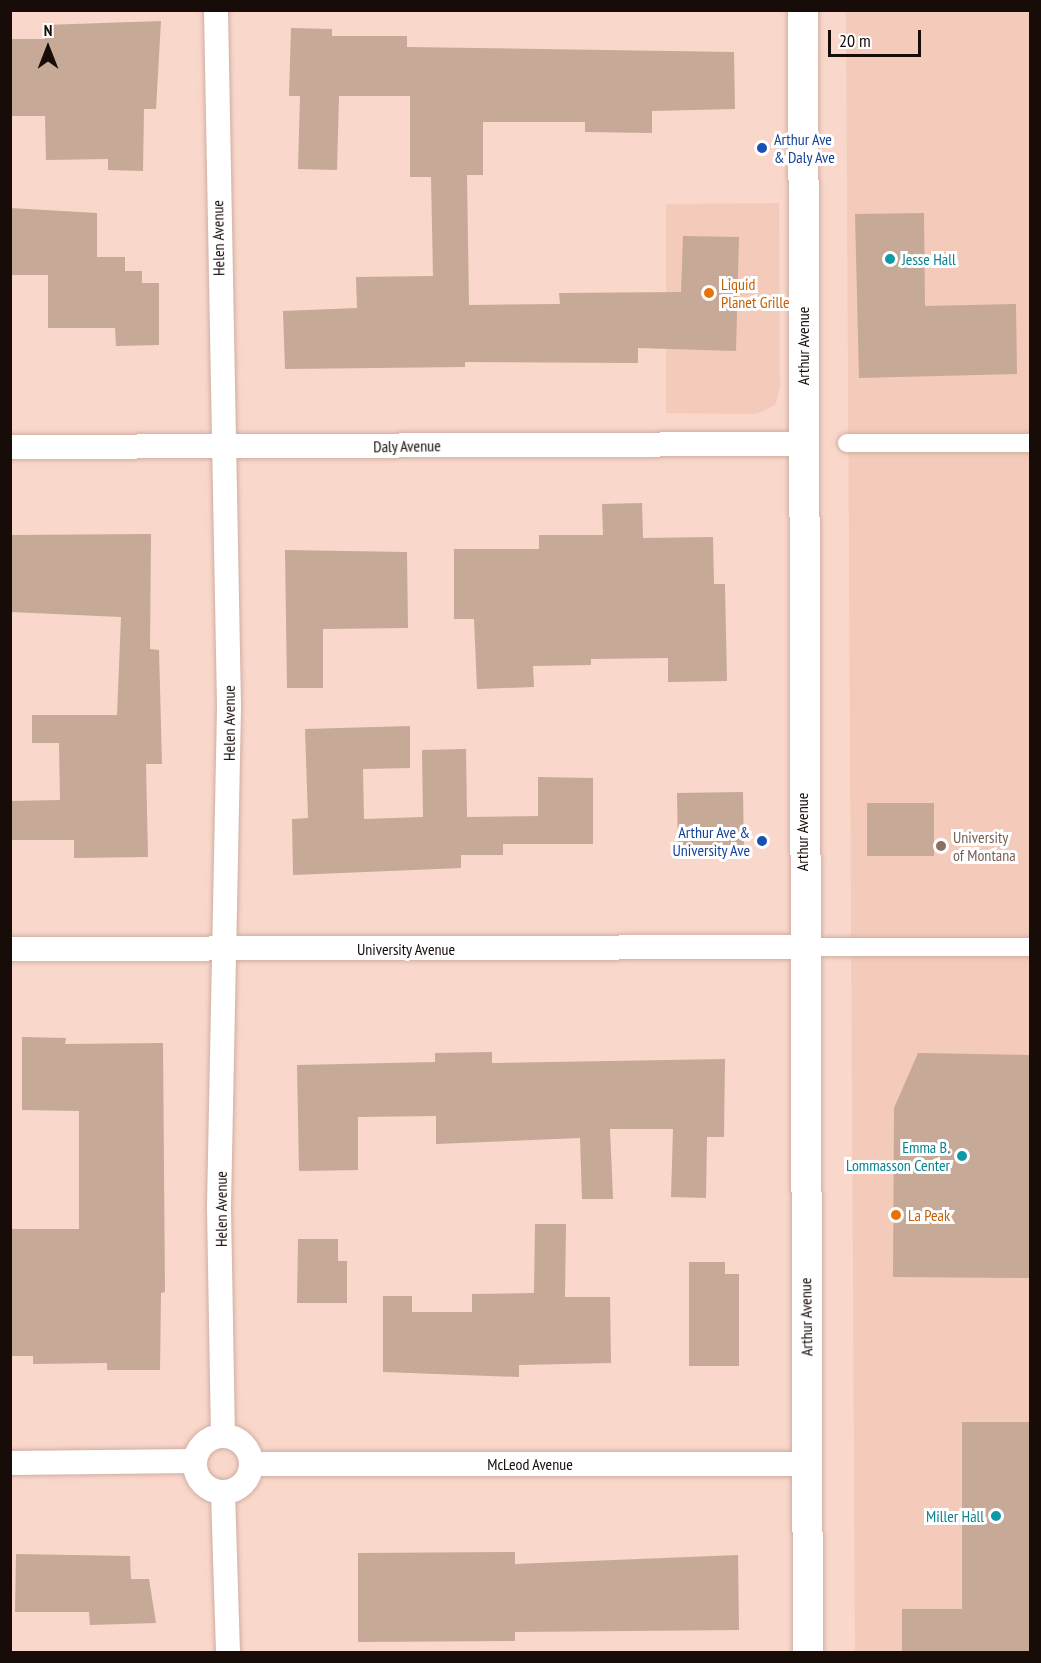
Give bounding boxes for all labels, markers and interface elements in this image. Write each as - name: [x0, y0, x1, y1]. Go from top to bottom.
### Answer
- north arrow: [18, 18, 78, 78]
- scale bar: [831, 18, 924, 56]
- text: N: [44, 20, 52, 40]
- text: 20 m: [839, 29, 871, 52]
- place label: Arthur Ave & Daly Ave: [774, 129, 836, 167]
- marker: Arthur Ave & Daly Ave: [755, 141, 769, 155]
- street label: Helen Avenue: [208, 200, 228, 276]
- place label: Jesse Hall: [902, 249, 956, 269]
- marker: Jesse Hall: [883, 252, 897, 266]
- place label: Liquid Planet Grille: [721, 274, 790, 312]
- marker: Liquid Planet Grille: [702, 286, 716, 300]
- street label: Arthur Avenue: [793, 307, 813, 385]
- street label: Daly Avenue: [373, 436, 441, 456]
- street label: Helen Avenue: [219, 685, 239, 761]
- street label: Arthur Avenue: [792, 793, 812, 871]
- place label: Arthur Ave & University Ave: [671, 822, 750, 860]
- place label: University of Montana: [953, 827, 1016, 865]
- marker: Arthur Ave & University Ave: [755, 834, 769, 848]
- marker: University of Montana: [934, 839, 948, 853]
- street label: University Avenue: [356, 939, 456, 959]
- place label: Emma B. Lommasson Center: [846, 1137, 950, 1175]
- marker: Emma B. Lommasson Center: [955, 1149, 969, 1163]
- street label: Helen Avenue: [211, 1171, 231, 1247]
- place label: La Peak: [908, 1205, 950, 1225]
- marker: La Peak: [889, 1208, 903, 1222]
- street label: Arthur Avenue: [796, 1277, 816, 1357]
- street label: McLeod Avenue: [487, 1454, 573, 1474]
- place label: Miller Hall: [926, 1506, 984, 1526]
- marker: Miller Hall: [989, 1509, 1003, 1523]

